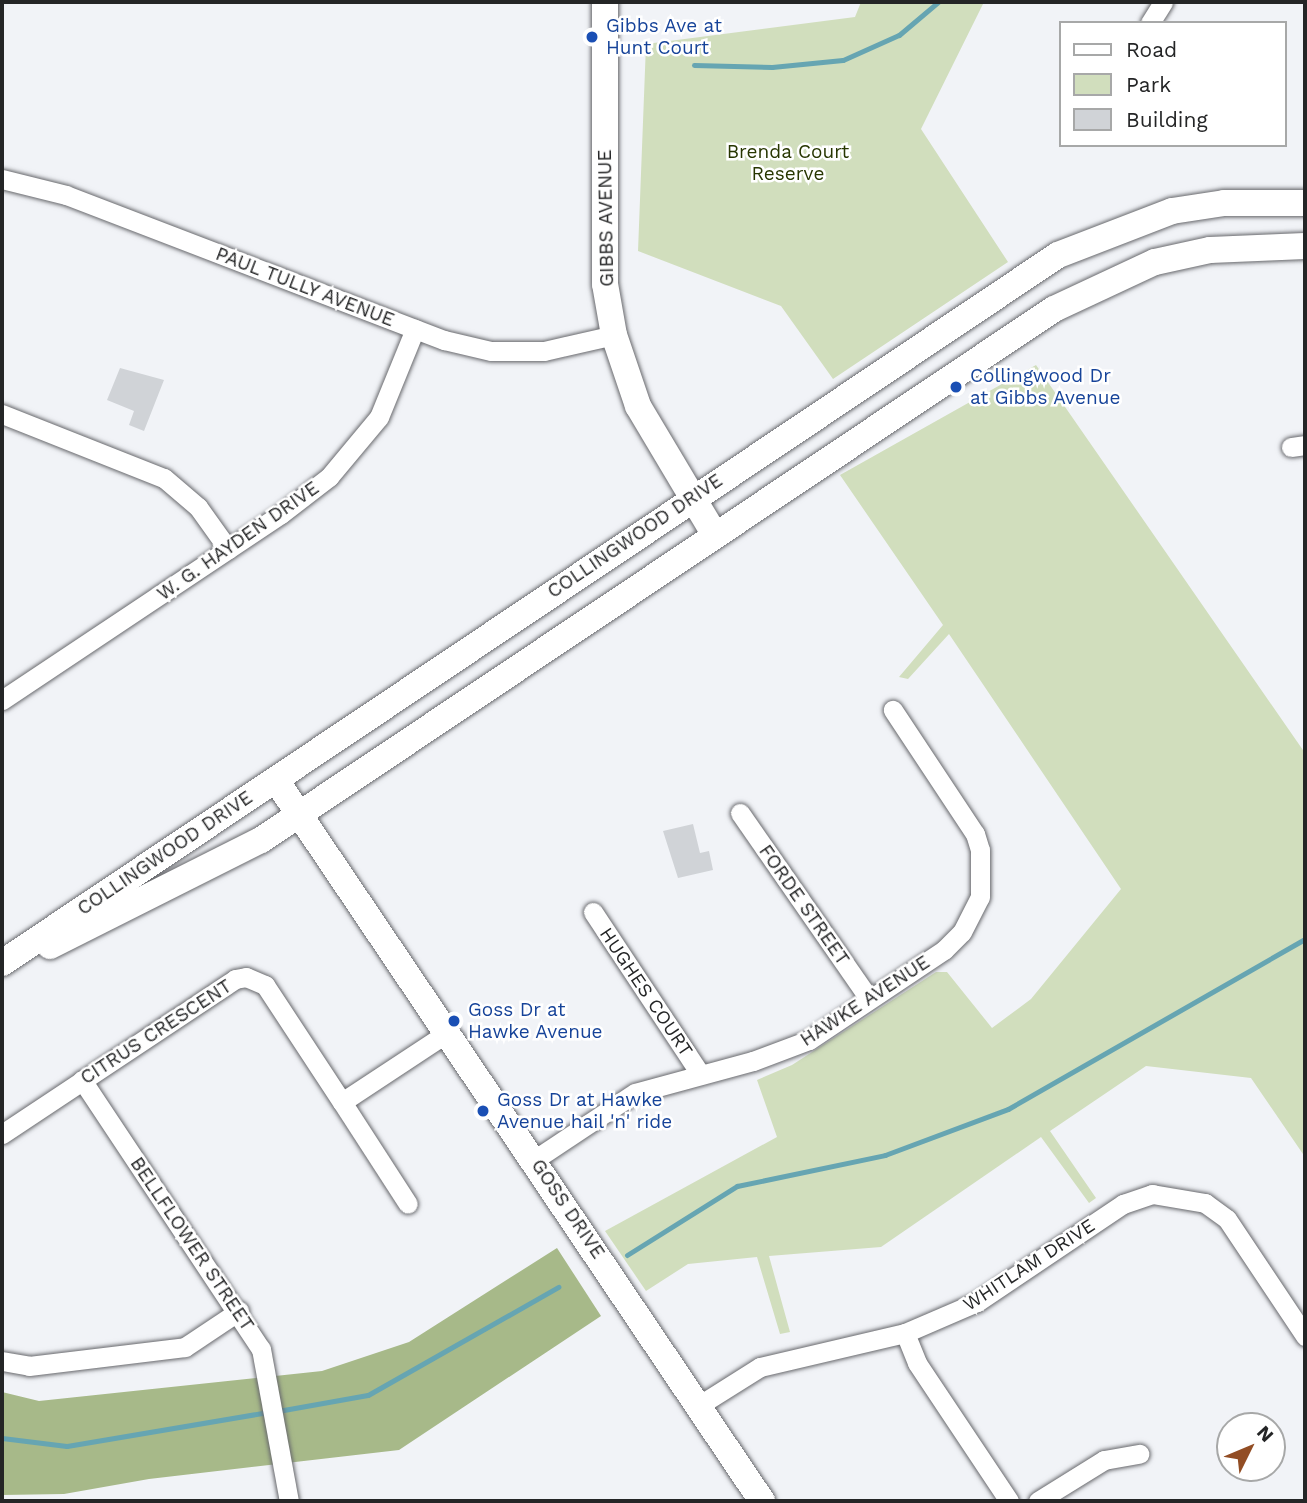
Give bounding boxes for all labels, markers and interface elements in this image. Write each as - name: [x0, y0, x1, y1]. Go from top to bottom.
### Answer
- place label: Gibbs Ave at Hunt Court: [606, 15, 723, 59]
- legend: [1058, 21, 1286, 147]
- marker: Gibbs Ave at Hunt Court: [584, 29, 600, 45]
- text: Road: [1126, 37, 1177, 62]
- text: Park: [1126, 72, 1171, 97]
- text: Building: [1126, 107, 1208, 132]
- park label: Brenda Court Reserve: [726, 141, 850, 185]
- street label: GIBBS AVENUE: [593, 149, 619, 287]
- street label: PAUL TULLY AVENUE: [211, 242, 399, 332]
- place label: Collingwood Dr at Gibbs Avenue: [970, 365, 1121, 409]
- marker: Collingwood Dr at Gibbs Avenue: [948, 379, 964, 395]
- street label: COLLINGWOOD DRIVE: [543, 469, 727, 603]
- street label: W. G. HAYDEN DRIVE: [153, 477, 323, 605]
- street label: COLLINGWOOD DRIVE: [73, 786, 257, 920]
- street label: FORDE STREET: [754, 840, 854, 970]
- street label: HUGHES COURT: [595, 923, 697, 1061]
- street label: HAWKE AVENUE: [796, 950, 934, 1052]
- street label: CITRUS CRESCENT: [76, 975, 236, 1089]
- place label: Goss Dr at Hawke Avenue: [468, 999, 603, 1043]
- marker: Goss Dr at Hawke Avenue: [446, 1013, 462, 1029]
- place label: Goss Dr at Hawke Avenue hail 'n' ride: [497, 1089, 673, 1133]
- marker: Goss Dr at Hawke Avenue hail 'n' ride: [475, 1103, 491, 1119]
- street label: BELLFLOWER STREET: [125, 1153, 259, 1335]
- street label: GOSS DRIVE: [526, 1155, 610, 1263]
- street label: WHITLAM DRIVE: [959, 1214, 1099, 1316]
- north arrow: [1216, 1412, 1286, 1482]
- text: N: [1252, 1421, 1278, 1447]

